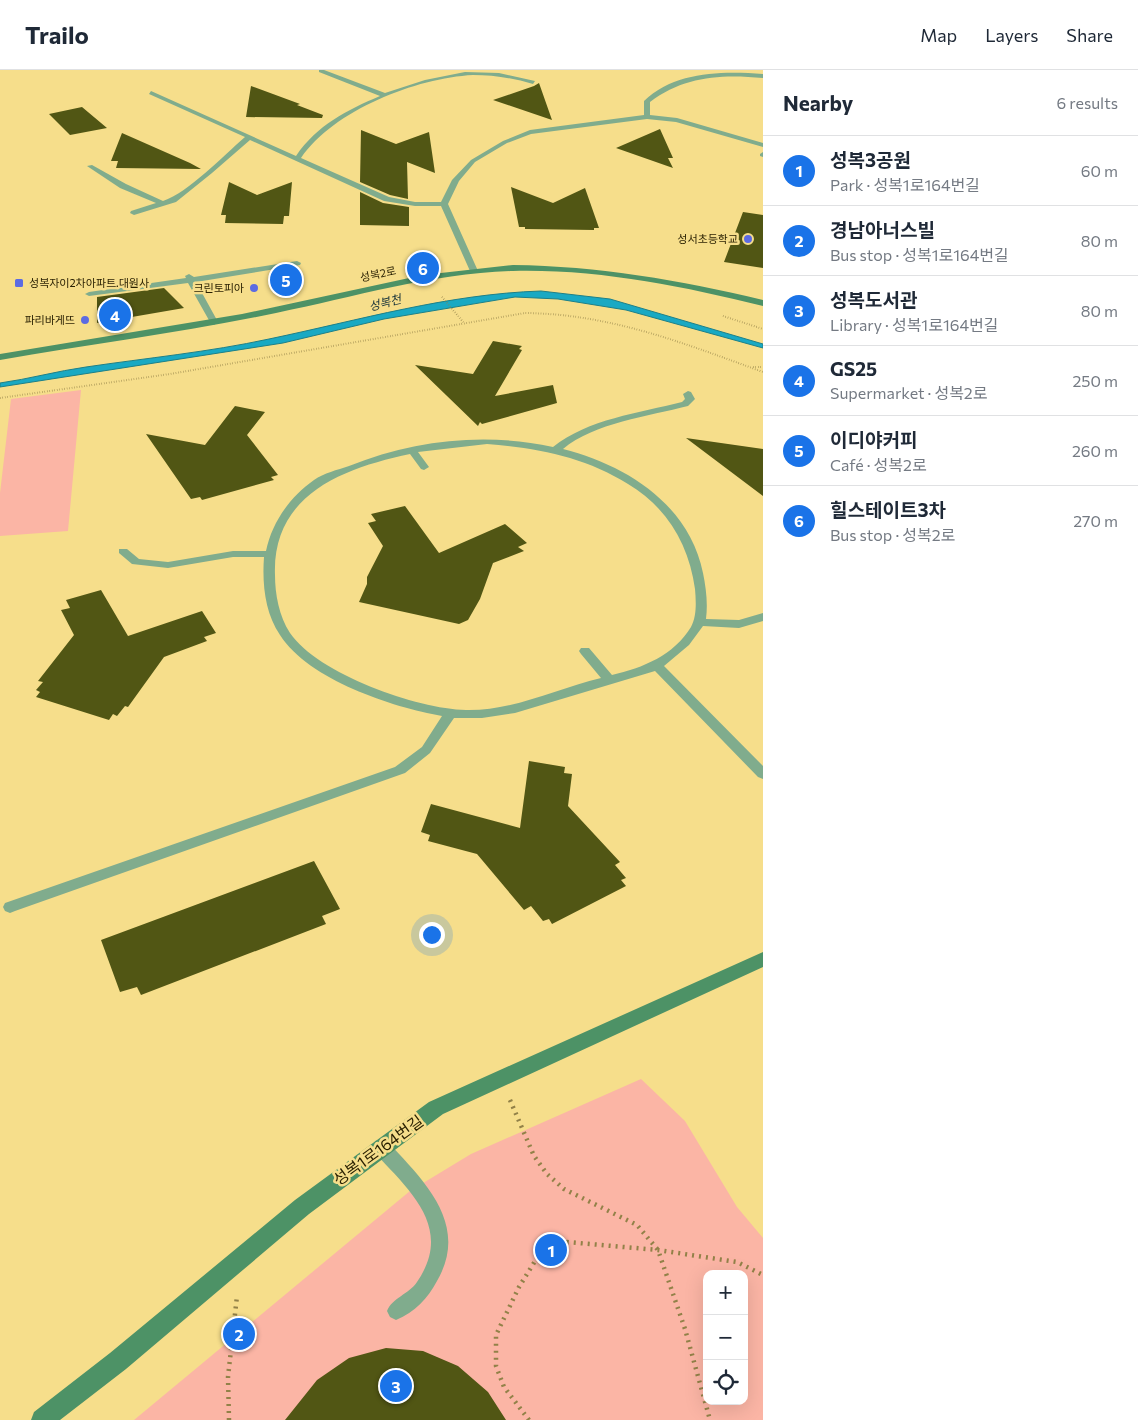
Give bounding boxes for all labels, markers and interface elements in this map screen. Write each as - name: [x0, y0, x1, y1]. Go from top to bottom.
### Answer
- text: Trailo: [25, 20, 89, 49]
- text: Map: [920, 24, 957, 46]
- text: Layers: [985, 24, 1038, 46]
- text: Share: [1066, 24, 1113, 46]
- text: Nearby: [783, 90, 853, 115]
- text: 6 results: [1057, 93, 1118, 112]
- text: 성복3공원: [830, 148, 911, 171]
- text: 1: [795, 161, 803, 180]
- text: 60 m: [1081, 161, 1118, 180]
- text: Park · 성복1로164번길: [830, 175, 980, 194]
- text: 경남아너스빌: [830, 218, 935, 241]
- text: 2: [794, 231, 804, 250]
- text: 80 m: [1081, 231, 1118, 250]
- place label: 성서초등학교: [677, 232, 738, 245]
- marker: 성서초등학교: [742, 233, 754, 245]
- text: Bus stop · 성복1로164번길: [830, 245, 1009, 264]
- pin: 6: [407, 249, 439, 287]
- pin: 5: [270, 261, 302, 299]
- street label: 성복2로: [359, 263, 397, 284]
- place label: 성복자이2차아파트.대원사: [29, 276, 149, 289]
- marker: 성복자이2차아파트.대원사: [13, 277, 25, 289]
- place label: 크린토피아: [193, 281, 244, 294]
- marker: 크린토피아: [248, 282, 260, 294]
- text: 성복도서관: [830, 288, 917, 311]
- water label: 성복천: [367, 291, 404, 313]
- pin: 4: [99, 296, 131, 334]
- text: 3: [794, 301, 804, 320]
- text: 80 m: [1081, 301, 1118, 320]
- place label: 파리바게뜨: [24, 313, 75, 326]
- marker: 파리바게뜨: [79, 314, 91, 326]
- text: Library · 성복1로164번길: [830, 315, 999, 334]
- text: GS25: [830, 357, 877, 380]
- text: 4: [794, 371, 804, 390]
- text: 250 m: [1072, 371, 1118, 390]
- text: Supermarket · 성복2로: [830, 383, 987, 402]
- text: 이디야커피: [830, 428, 917, 451]
- text: 5: [794, 441, 804, 460]
- text: 260 m: [1072, 441, 1118, 460]
- text: Café · 성복2로: [830, 455, 927, 474]
- text: 힐스테이트3차: [830, 498, 946, 521]
- text: 6: [794, 511, 804, 530]
- text: 270 m: [1073, 511, 1118, 530]
- text: Bus stop · 성복2로: [830, 525, 955, 544]
- your location: [419, 922, 445, 948]
- street label: 성복1로164번길: [329, 1111, 426, 1189]
- pin: 1: [535, 1231, 567, 1269]
- map controls: [703, 1270, 748, 1405]
- button: +: [703, 1270, 748, 1315]
- pin: 2: [223, 1315, 255, 1353]
- button: −: [703, 1315, 748, 1360]
- button: locate: [703, 1360, 748, 1405]
- pin: 3: [380, 1367, 412, 1405]

